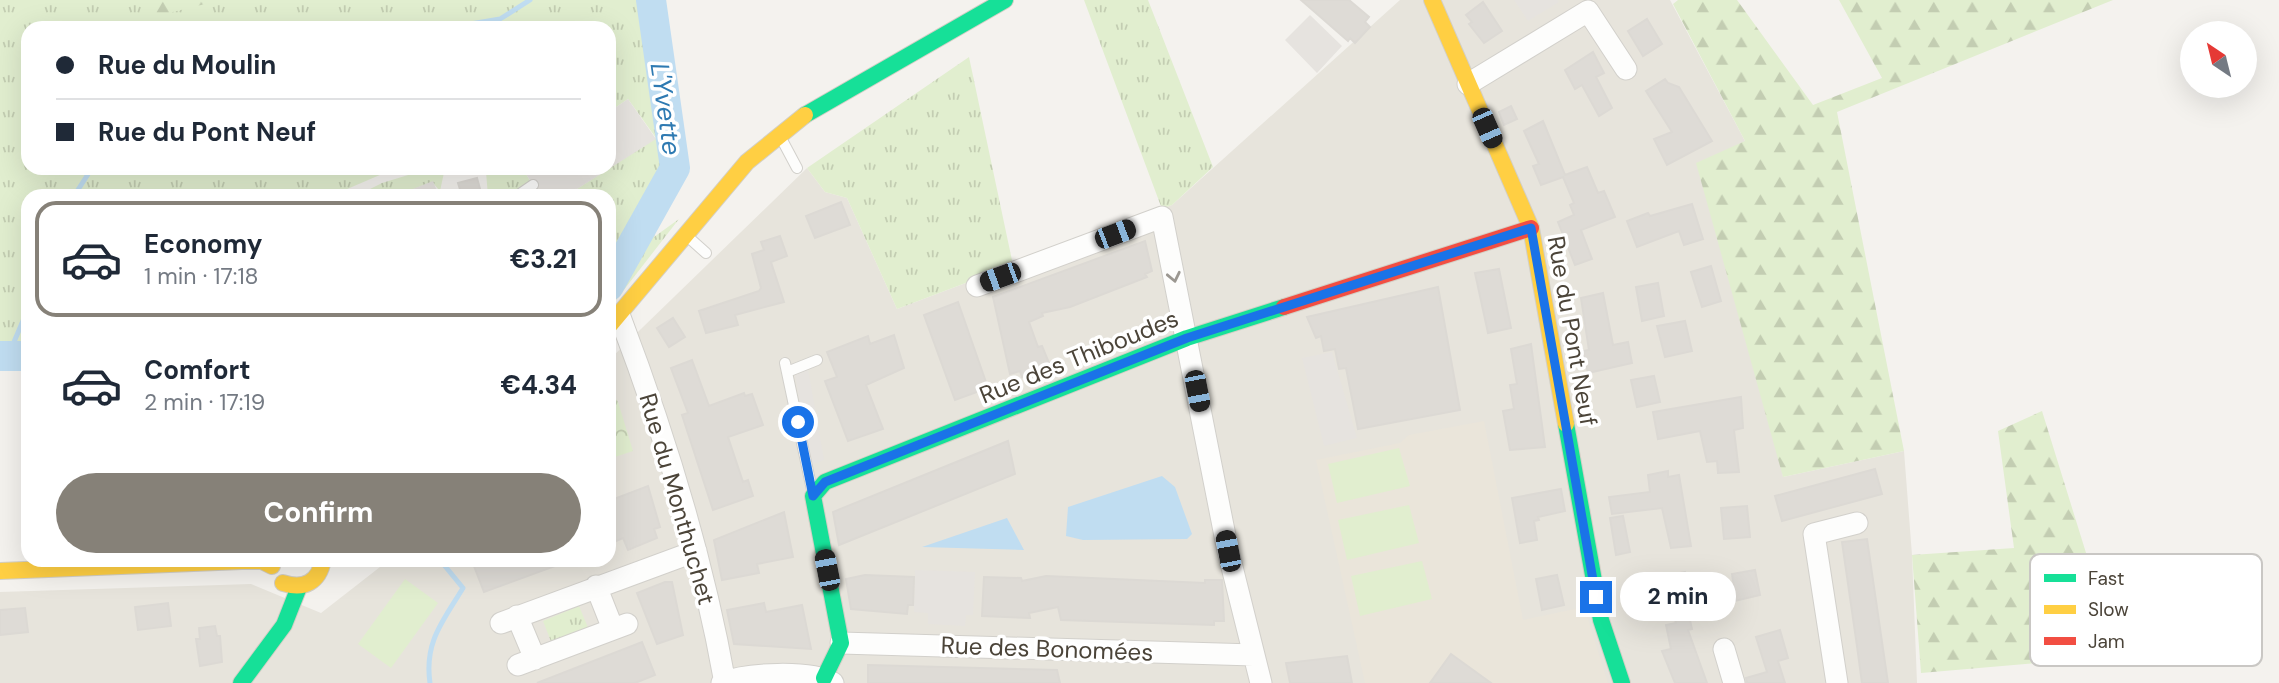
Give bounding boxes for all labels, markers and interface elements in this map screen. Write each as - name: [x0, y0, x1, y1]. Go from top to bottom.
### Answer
- north arrow: [2180, 21, 2258, 98]
- map controls: [2180, 21, 2257, 98]
- text: Rue du Moulin: [98, 48, 276, 82]
- water label: L'Yvette: [643, 61, 689, 157]
- car: [1469, 105, 1506, 151]
- text: Rue du Pont Neuf: [98, 115, 316, 149]
- car: [1092, 217, 1139, 251]
- text: Economy: [144, 227, 262, 261]
- icon: car: [60, 228, 123, 291]
- street label: Rue du Pont Neuf: [1541, 233, 1604, 428]
- text: €3.21: [510, 242, 577, 276]
- car: [977, 260, 1024, 294]
- text: 1 min · 17:18: [144, 261, 259, 291]
- one-way arrow: [1166, 271, 1181, 283]
- street label: Rue des Thiboudes: [975, 302, 1183, 411]
- text: Comfort: [144, 353, 250, 387]
- icon: car: [60, 354, 123, 417]
- text: €4.34: [500, 368, 577, 402]
- car: [1183, 368, 1212, 414]
- text: 2 min · 17:19: [144, 387, 265, 417]
- street label: Rue du Monthuchet: [632, 390, 722, 608]
- route start: [782, 406, 814, 438]
- button: Confirm: [56, 473, 581, 553]
- car: [1214, 528, 1243, 574]
- car: [813, 547, 842, 593]
- legend: [2030, 554, 2262, 666]
- text: Fast: [2088, 566, 2124, 591]
- callout: 2 min: [1620, 572, 1736, 622]
- route end: [1580, 581, 1612, 613]
- text: 2 min: [1648, 581, 1708, 611]
- text: Slow: [2088, 597, 2129, 622]
- street label: Rue des Bonomées: [940, 629, 1154, 668]
- text: Jam: [2088, 629, 2125, 654]

